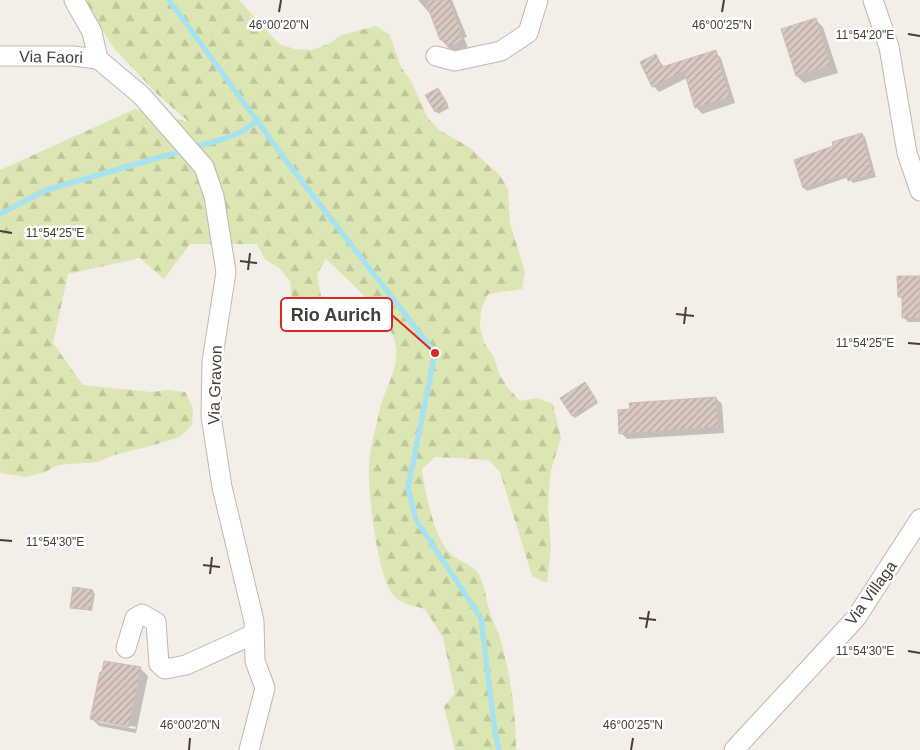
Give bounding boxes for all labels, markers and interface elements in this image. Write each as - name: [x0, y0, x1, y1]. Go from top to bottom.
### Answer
- text: 46°00'20"N: [249, 18, 309, 32]
- text: 46°00'25"N: [692, 18, 752, 32]
- text: 11°54'20"E: [836, 28, 894, 42]
- street label: Via Faori: [19, 48, 83, 66]
- text: 11°54'25"E: [26, 226, 84, 240]
- callout: Rio Aurich: [281, 298, 392, 331]
- text: Rio Aurich: [291, 305, 381, 325]
- text: 11°54'25"E: [836, 336, 894, 350]
- street label: Via Gravon: [205, 345, 225, 425]
- text: 11°54'30"E: [26, 535, 84, 549]
- street label: Via Villaga: [842, 558, 900, 628]
- text: 11°54'30"E: [836, 644, 894, 658]
- text: 46°00'20"N: [160, 718, 220, 732]
- text: 46°00'25"N: [603, 718, 663, 732]

